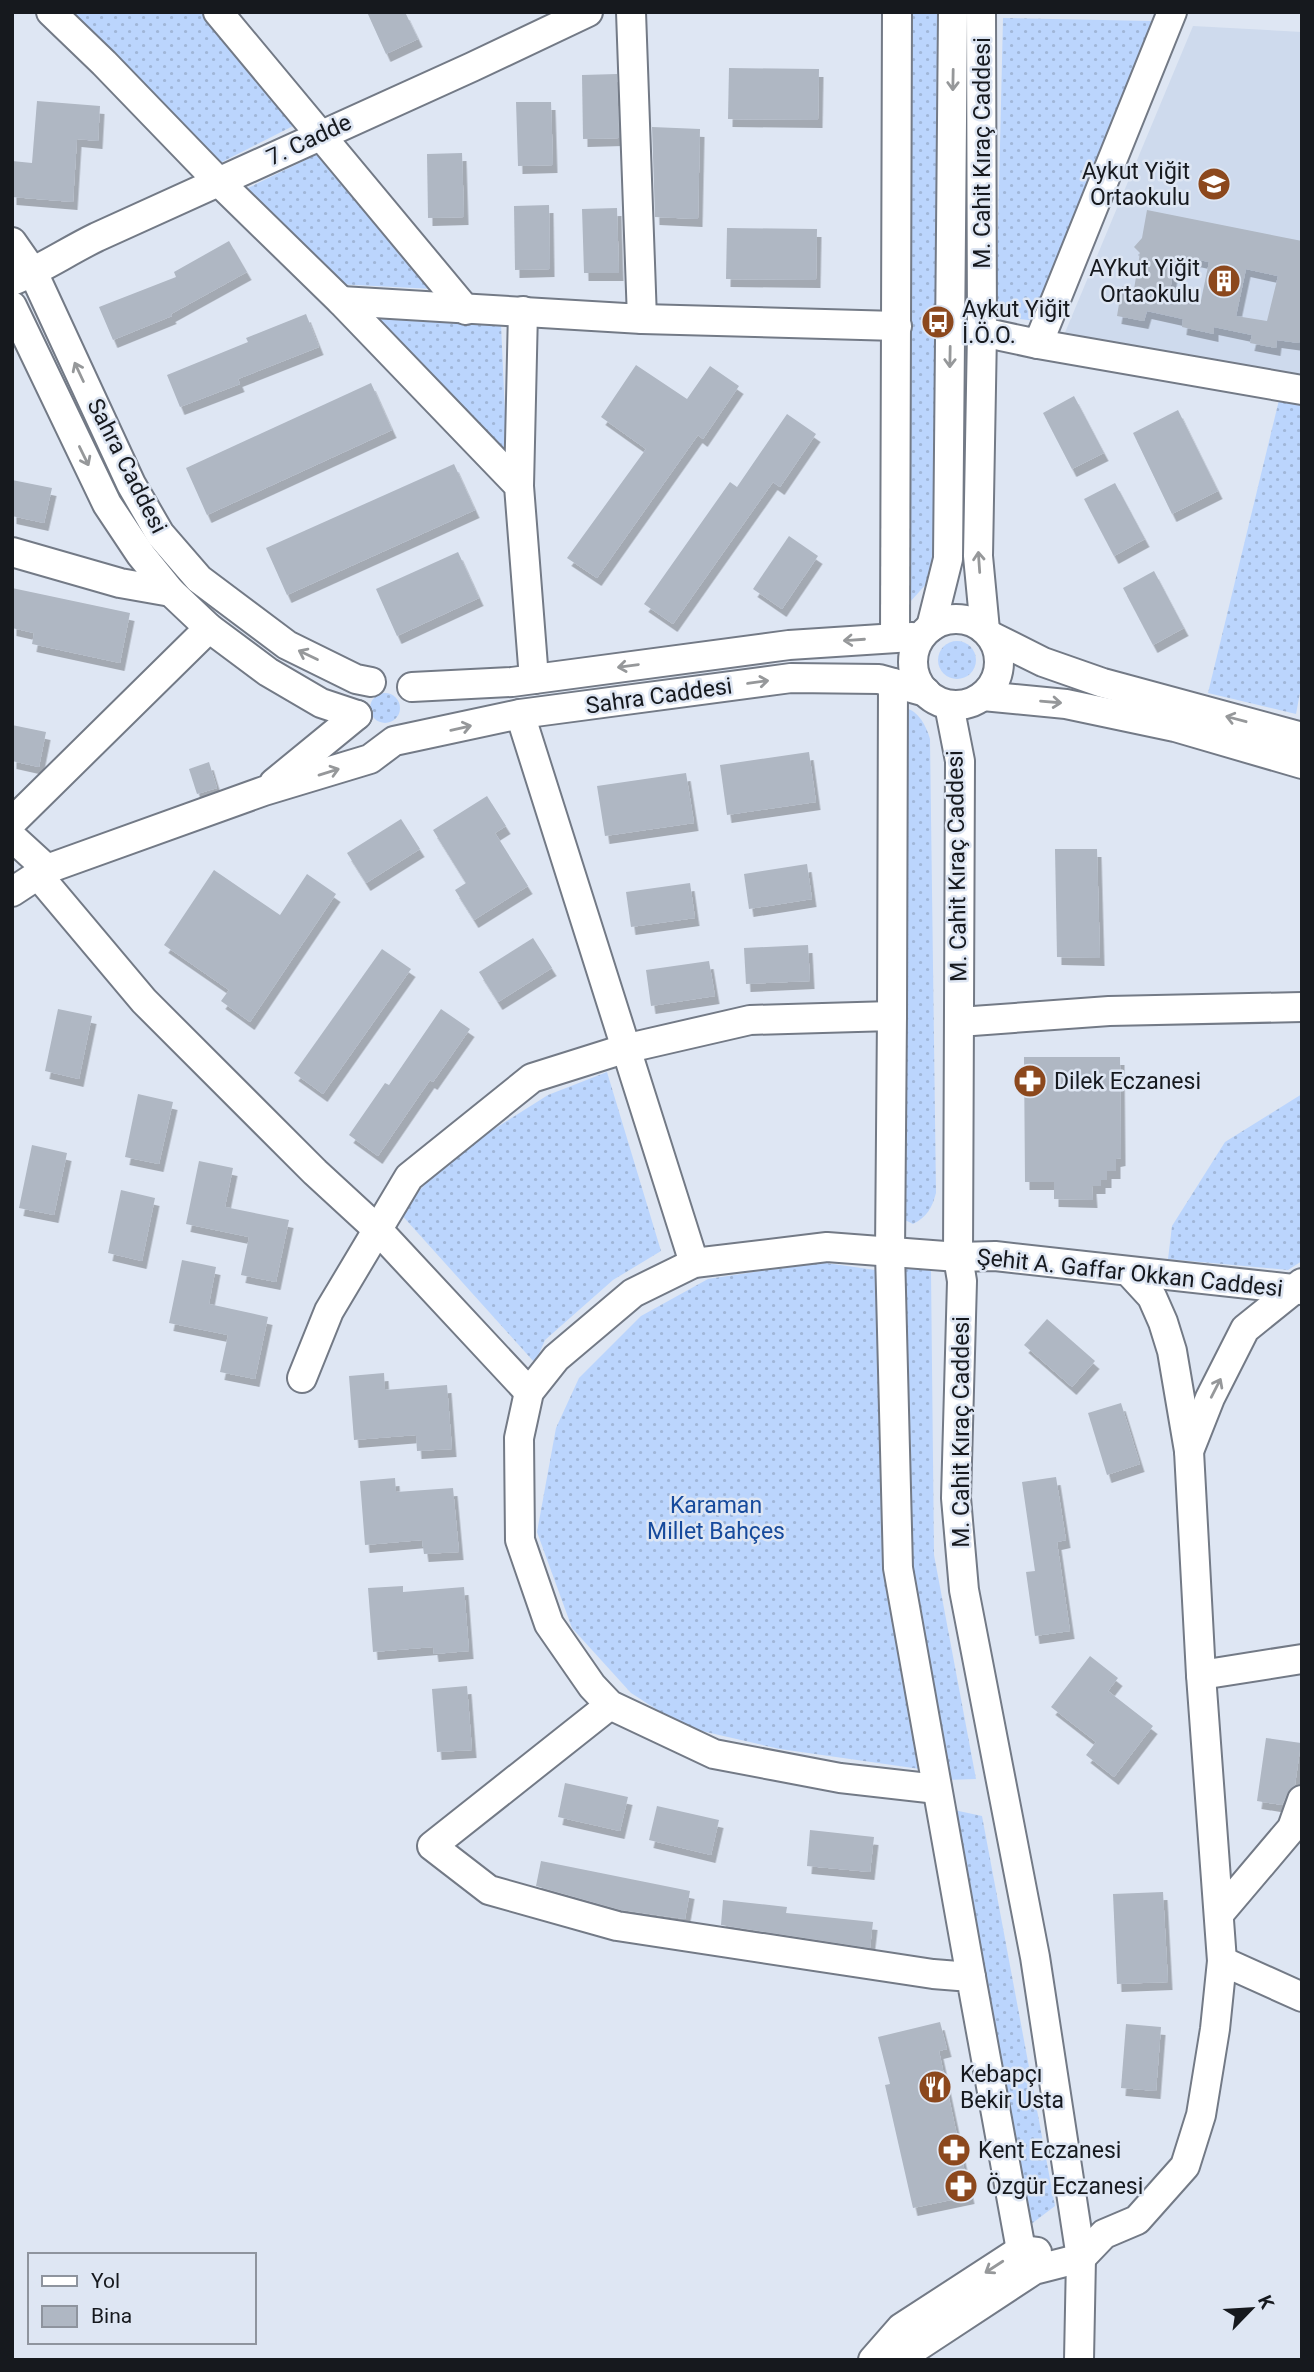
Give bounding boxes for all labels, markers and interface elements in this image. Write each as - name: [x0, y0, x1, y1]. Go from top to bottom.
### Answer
- street label: M. Cahit Kıraç Caddesi: [969, 37, 996, 269]
- one-way arrow: [946, 69, 960, 92]
- street label: 7. Cadde: [262, 109, 356, 171]
- place label: Aykut Yiğit Ortaokulu: [1082, 158, 1190, 211]
- school or university icon: Aykut Yiğit Ortaokulu: [1195, 165, 1233, 203]
- place label: AYkut Yiğit Ortaokulu: [1089, 255, 1200, 308]
- building icon: AYkut Yiğit Ortaokulu: [1205, 262, 1243, 300]
- place label: Aykut Yiğit İ.Ö.O.: [962, 296, 1070, 349]
- bus stop icon: Aykut Yiğit İ.Ö.O.: [919, 303, 957, 341]
- one-way arrow: [943, 345, 957, 368]
- one-way arrow: [72, 362, 86, 383]
- street label: Sahra Caddesi: [81, 394, 173, 538]
- one-way arrow: [78, 445, 91, 466]
- one-way arrow: [972, 552, 985, 574]
- one-way arrow: [843, 634, 866, 647]
- one-way arrow: [298, 648, 319, 662]
- one-way arrow: [617, 660, 640, 673]
- street label: Sahra Caddesi: [584, 672, 734, 720]
- one-way arrow: [746, 676, 769, 689]
- one-way arrow: [1039, 696, 1061, 709]
- one-way arrow: [1225, 711, 1247, 724]
- one-way arrow: [449, 721, 472, 735]
- street label: M. Cahit Kıraç Caddesi: [941, 750, 973, 982]
- one-way arrow: [318, 764, 340, 777]
- pharmacy icon: Dilek Eczanesi: [1011, 1062, 1049, 1100]
- place label: Dilek Eczanesi: [1054, 1068, 1201, 1095]
- street label: Şehit A. Gaffar Okkan Caddesi: [976, 1244, 1284, 1302]
- street label: M. Cahit Kıraç Caddesi: [948, 1316, 975, 1548]
- one-way arrow: [1209, 1378, 1223, 1399]
- park label: Karaman Millet Bahçes: [647, 1492, 785, 1545]
- place label: Kebapçı Bekir Usta: [960, 2061, 1064, 2114]
- restaurant icon: Kebapçı Bekir Usta: [916, 2068, 954, 2106]
- pharmacy icon: Kent Eczanesi: [935, 2131, 973, 2169]
- place label: Kent Eczanesi: [978, 2137, 1121, 2164]
- pharmacy icon: Özgür Eczanesi: [942, 2167, 980, 2205]
- place label: Özgür Eczanesi: [986, 2172, 1143, 2200]
- legend: [28, 2253, 256, 2344]
- one-way arrow: [985, 2261, 1005, 2275]
- text: Yol: [91, 2269, 120, 2293]
- north arrow: [1216, 2274, 1286, 2344]
- text: K: [1253, 2292, 1279, 2313]
- text: Bina: [91, 2304, 132, 2328]

